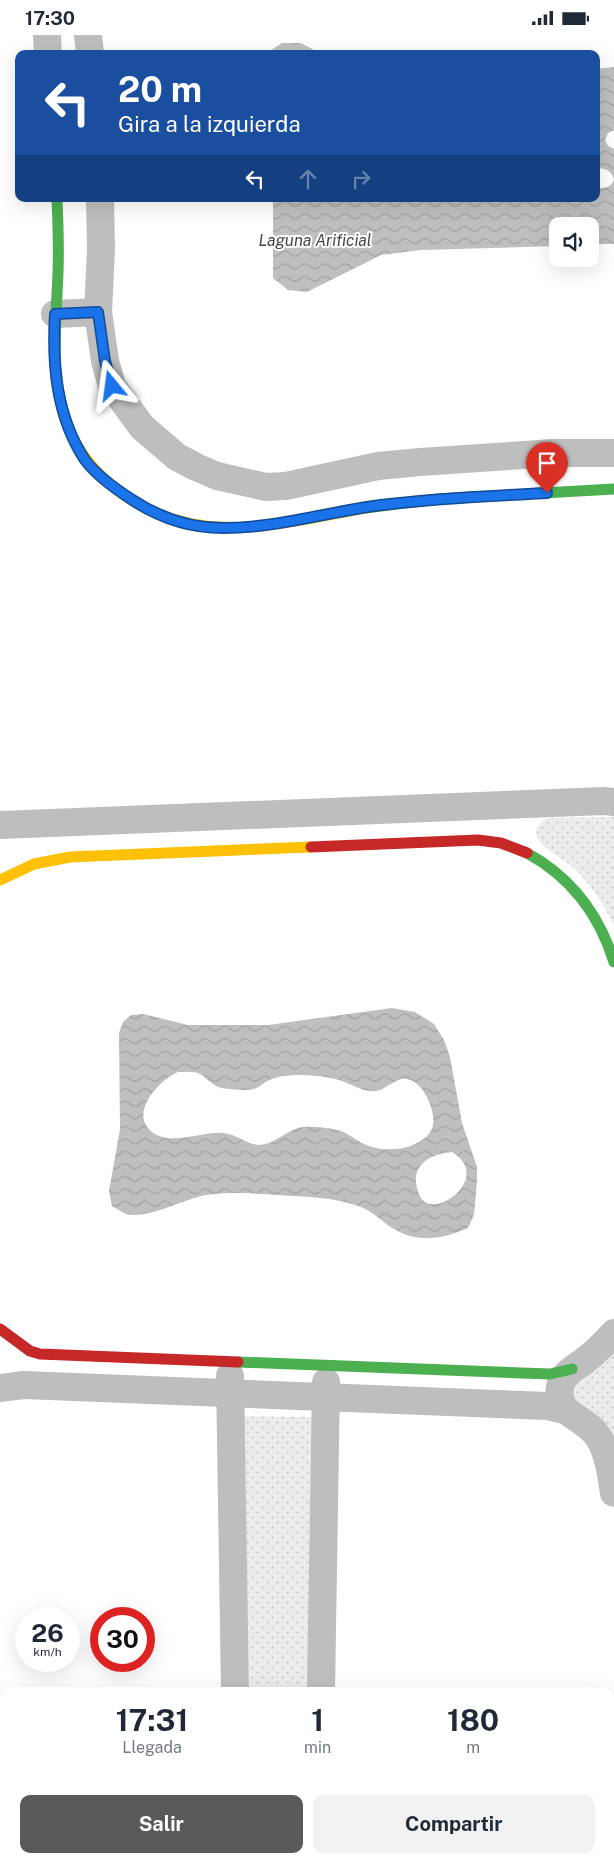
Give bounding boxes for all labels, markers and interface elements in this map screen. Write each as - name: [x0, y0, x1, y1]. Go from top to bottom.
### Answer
- text: 17:30: [25, 7, 75, 29]
- text: 20 m: [118, 69, 202, 110]
- icon: left: [35, 70, 100, 135]
- text: Gira a la izquierda: [118, 111, 301, 137]
- icon: left: [241, 165, 269, 193]
- icon: ahead: [294, 165, 322, 193]
- icon: right: [347, 165, 375, 193]
- map controls: [549, 217, 599, 267]
- button: sound: [549, 217, 599, 267]
- water label: Laguna Arificial: [258, 231, 372, 250]
- position arrow: [85, 359, 137, 411]
- pin: [526, 442, 568, 493]
- icon: arrive: [533, 449, 561, 477]
- speed limit sign: 30: [90, 1607, 155, 1672]
- text: 26: [31, 1618, 64, 1648]
- text: km/h: [33, 1645, 62, 1659]
- text: 17:31: [116, 1702, 188, 1738]
- text: 1: [311, 1702, 324, 1738]
- text: 180: [447, 1702, 499, 1738]
- text: Llegada: [122, 1738, 182, 1757]
- text: min: [304, 1738, 331, 1757]
- text: m: [466, 1738, 480, 1757]
- button: Salir: [20, 1795, 303, 1853]
- button: Compartir: [313, 1795, 595, 1853]

